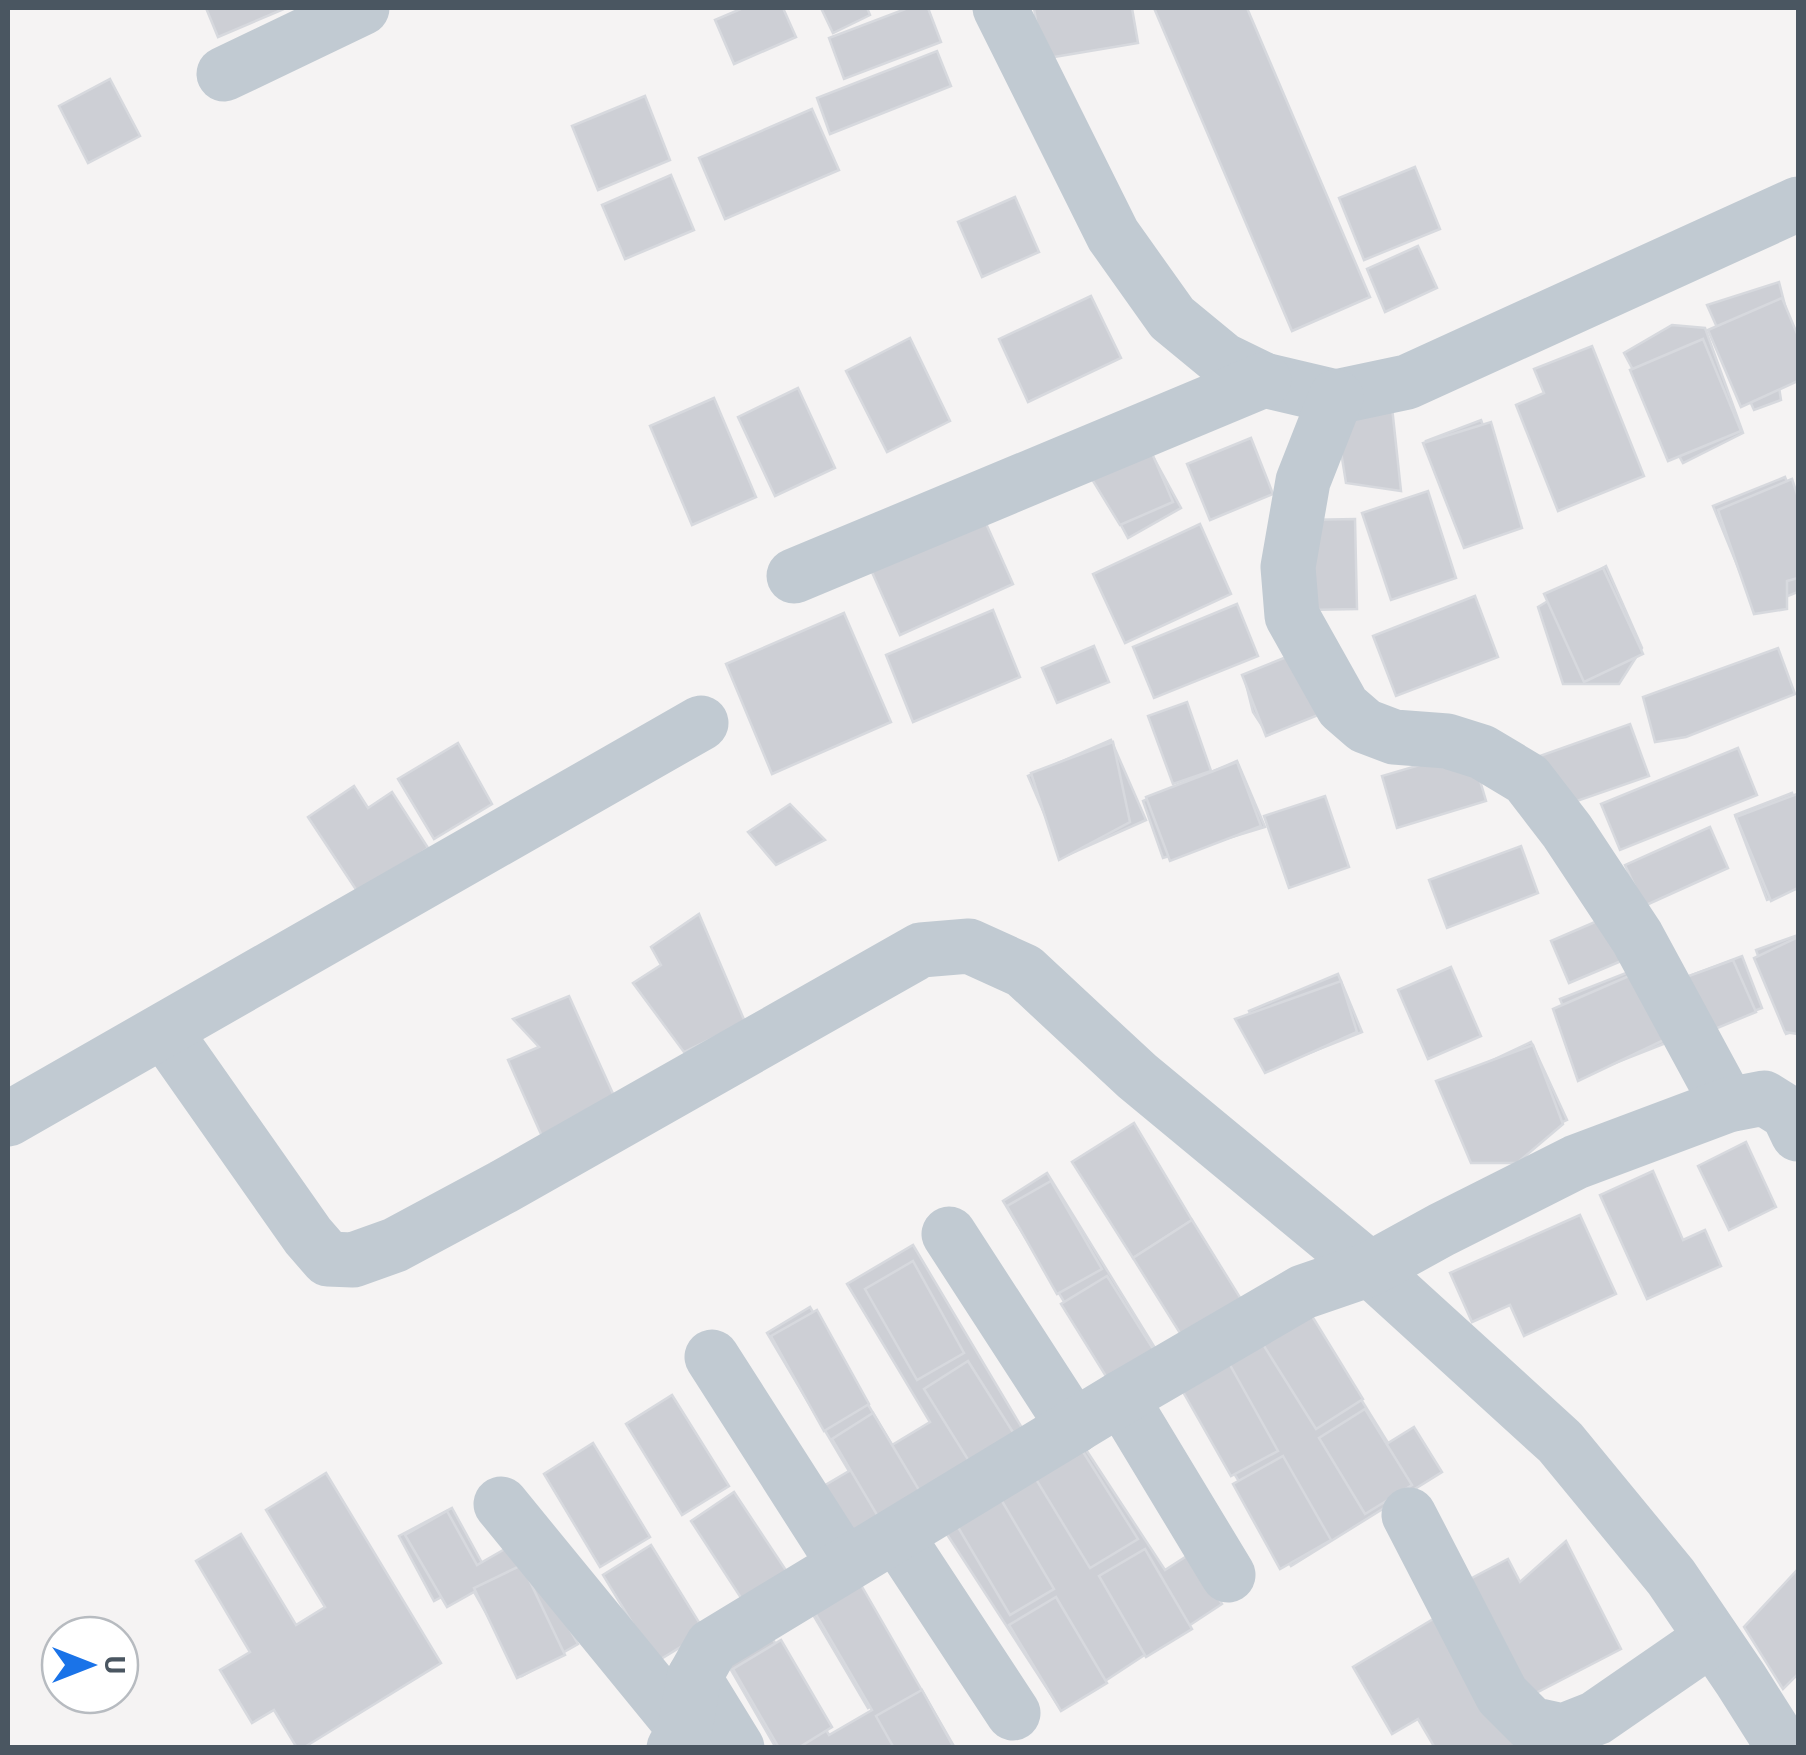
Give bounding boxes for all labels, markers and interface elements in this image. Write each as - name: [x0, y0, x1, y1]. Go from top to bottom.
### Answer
- north arrow: [40, 1615, 140, 1715]
- text: U: [98, 1656, 131, 1674]

